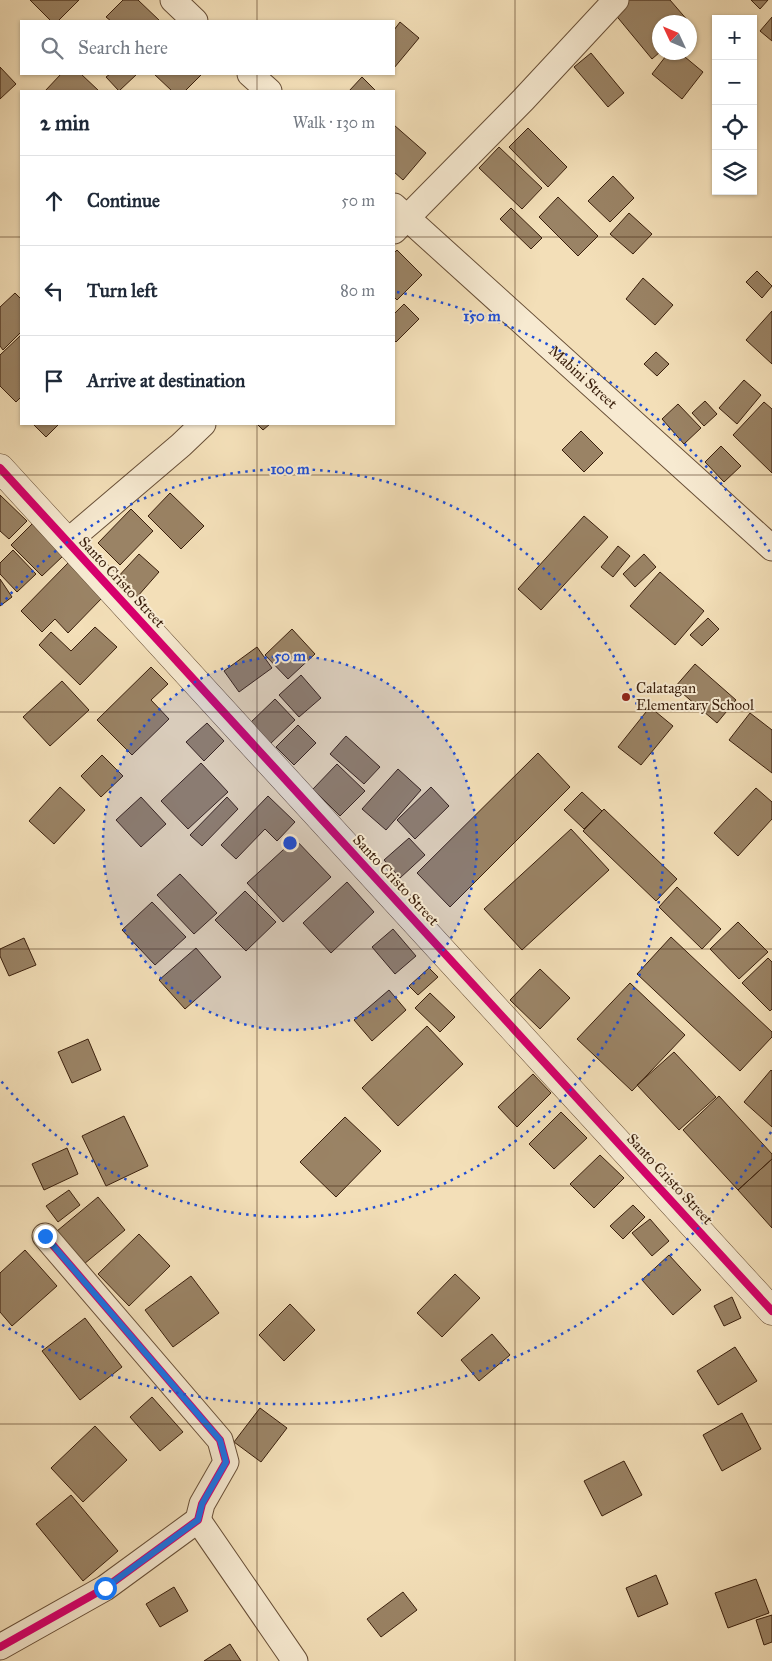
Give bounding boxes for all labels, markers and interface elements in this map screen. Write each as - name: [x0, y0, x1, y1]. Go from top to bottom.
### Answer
- north arrow: [652, 15, 697, 60]
- map controls: [712, 15, 757, 195]
- button: +: [712, 15, 757, 60]
- search box: [20, 20, 395, 75]
- icon: search: [38, 34, 66, 62]
- text: Search here: [78, 36, 168, 59]
- button: −: [712, 60, 757, 105]
- button: locate: [712, 105, 757, 150]
- text: 2 min: [40, 110, 90, 136]
- text: Walk · 130 m: [293, 113, 375, 132]
- button: layers: [712, 150, 757, 195]
- icon: ahead: [40, 187, 68, 215]
- text: Continue: [87, 189, 160, 212]
- text: 50 m: [341, 191, 375, 210]
- icon: left: [40, 277, 68, 305]
- text: Turn left: [87, 279, 157, 302]
- text: 80 m: [340, 281, 375, 300]
- text: 150 m: [463, 307, 501, 325]
- street label: Mabini Street: [545, 342, 622, 413]
- icon: arrive: [40, 367, 68, 395]
- text: Arrive at destination: [87, 369, 245, 392]
- text: 100 m: [270, 460, 310, 478]
- street label: Santo Cristo Street: [75, 533, 169, 632]
- text: 50 m: [274, 647, 306, 665]
- place label: Calatagan Elementary School: [636, 679, 755, 714]
- marker: Calatagan Elementary School: [620, 691, 632, 703]
- street label: Santo Cristo Street: [349, 831, 443, 930]
- centre of rings: [281, 834, 299, 852]
- street label: Santo Cristo Street: [623, 1130, 717, 1229]
- route end: [34, 1225, 57, 1248]
- route start: [94, 1577, 117, 1600]

